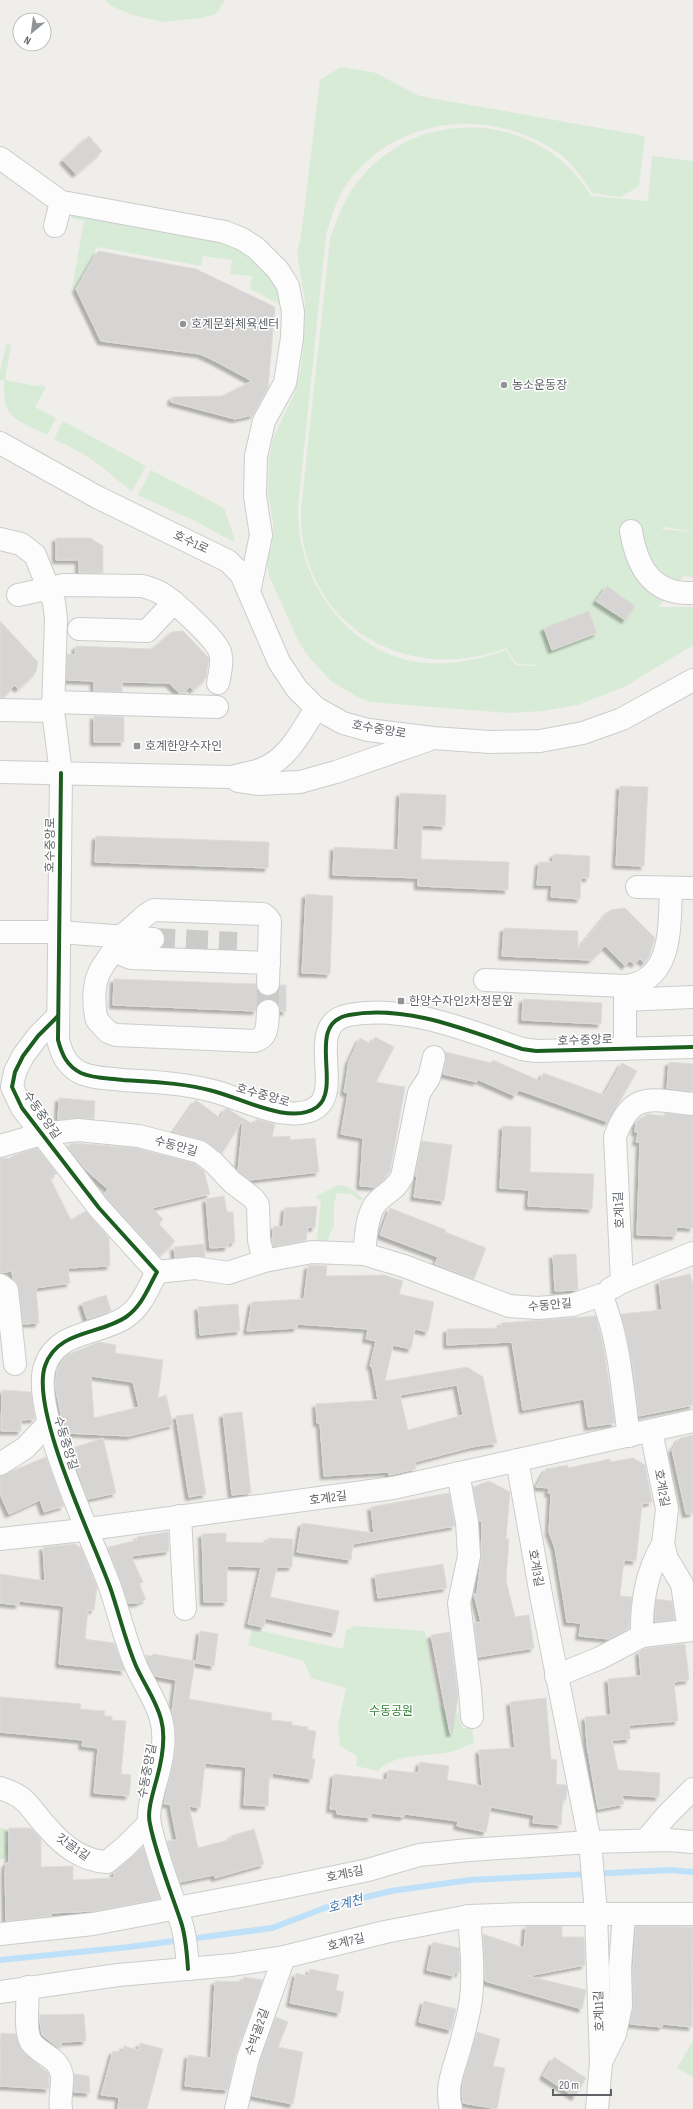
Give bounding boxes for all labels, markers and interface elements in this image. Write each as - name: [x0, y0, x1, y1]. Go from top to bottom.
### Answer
- north arrow: [12, 12, 52, 52]
- text: N: [22, 33, 33, 47]
- place label: 호계문화체육센터: [191, 317, 279, 332]
- marker: 호계문화체육센터: [178, 319, 188, 329]
- place label: 농소운동장: [512, 378, 567, 393]
- marker: 농소운동장: [499, 380, 509, 390]
- street label: 호수1로: [171, 528, 211, 557]
- street label: 호수중앙로: [350, 717, 407, 742]
- place label: 호계한양수자인: [145, 739, 222, 754]
- marker: 호계한양수자인: [132, 741, 142, 751]
- street label: 호수중앙로: [43, 817, 58, 873]
- place label: 한양수자인2차정문앞: [409, 994, 513, 1009]
- marker: 한양수자인2차정문앞: [396, 996, 406, 1006]
- street label: 호수중앙로: [557, 1032, 613, 1049]
- street label: 호수중앙로: [234, 1081, 291, 1110]
- street label: 수동중앙길: [20, 1088, 64, 1142]
- street label: 수동안길: [153, 1133, 199, 1160]
- street label: 호계1길: [611, 1191, 628, 1229]
- street label: 수동안길: [527, 1296, 573, 1315]
- street label: 수동중앙길: [50, 1415, 81, 1472]
- street label: 호계2길: [651, 1468, 672, 1508]
- street label: 호계2길: [308, 1488, 348, 1509]
- street label: 호계3길: [525, 1548, 546, 1588]
- park label: 수동공원: [369, 1704, 413, 1719]
- street label: 수동중앙길: [135, 1743, 160, 1800]
- street label: 갓골1길: [53, 1831, 92, 1864]
- street label: 호계5길: [325, 1863, 365, 1886]
- water label: 호계천: [326, 1891, 366, 1916]
- street label: 호계7길: [326, 1931, 366, 1954]
- street label: 호계11길: [591, 1990, 608, 2032]
- street label: 수박골2길: [242, 2007, 273, 2058]
- scale bar: [553, 2071, 611, 2097]
- text: 20 m: [559, 2078, 579, 2093]

